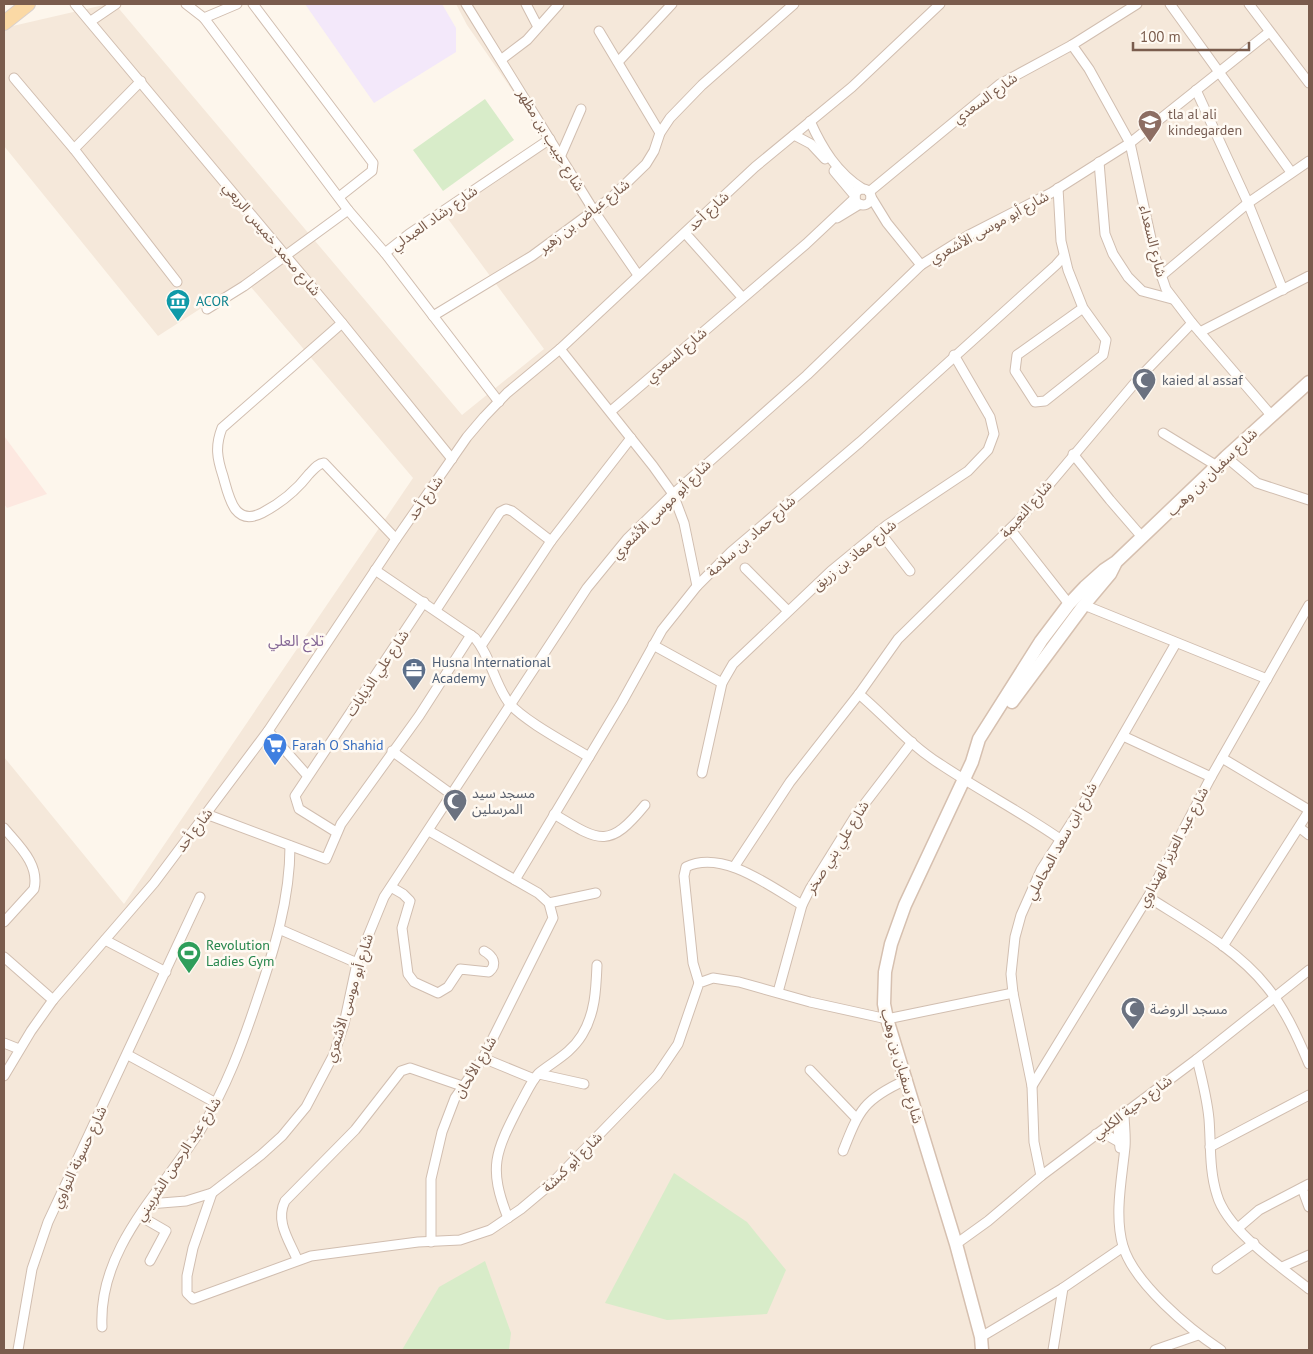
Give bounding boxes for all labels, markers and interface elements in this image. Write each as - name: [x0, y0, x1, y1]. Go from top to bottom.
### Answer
- scale bar: [1133, 20, 1249, 52]
- text: 100 m: [1140, 27, 1181, 46]
- street label: شارع السعدي: [949, 69, 1022, 129]
- street label: شارع حبيب بن مظهر: [511, 85, 589, 195]
- place label: tla al ali kindegarden: [1168, 105, 1242, 139]
- school or university icon: tla al ali kindegarden: [1137, 109, 1163, 143]
- street label: شارع عياض بن زهير: [534, 175, 634, 259]
- street label: شارع محمد خميس الربعي: [217, 178, 325, 301]
- street label: شارع رشاد العبدلي: [387, 181, 482, 256]
- street label: شارع أحد: [684, 187, 734, 236]
- street label: شارع أبو موسى الأشعري: [926, 187, 1053, 269]
- street label: شارع السعداء: [1133, 203, 1171, 279]
- museum icon: ACOR: [165, 288, 191, 322]
- place label: ACOR: [196, 292, 229, 310]
- street label: شارع السعدي: [642, 323, 712, 388]
- mosque icon: kaied al assaf: [1131, 367, 1157, 401]
- place label: kaied al assaf: [1162, 371, 1243, 389]
- street label: شارع سفيان بن وهب: [1163, 424, 1262, 521]
- street label: شارع أبو موسى الأشعري: [607, 455, 716, 564]
- street label: شارع أحد: [403, 472, 448, 525]
- street label: شارع النعيمة: [996, 477, 1057, 543]
- street label: شارع حماد بن سلامة: [703, 491, 800, 582]
- street label: شارع معاذ بن زريق: [808, 516, 901, 596]
- street label: شارع علي الذيابات: [341, 626, 415, 721]
- district label: تلاع العلي: [268, 631, 324, 653]
- place label: Husna International Academy: [432, 653, 551, 687]
- office icon: Husna International Academy: [401, 657, 427, 691]
- supermarket icon: Farah O Shahid: [262, 732, 288, 766]
- place label: Farah O Shahid: [292, 736, 384, 754]
- street label: شارع ابن سعد المحاملي: [1021, 779, 1103, 904]
- place label: مسجد سيد المرسلين: [472, 784, 535, 818]
- street label: شارع عبد العزيز الهنداوي: [1134, 784, 1214, 911]
- mosque icon: مسجد سيد المرسلين: [442, 788, 468, 822]
- street label: شارع علي بني صخر: [801, 797, 875, 899]
- street label: شارع أحد: [172, 805, 218, 857]
- street label: شارع أبو موسى الأشعري: [321, 932, 379, 1065]
- place label: Revolution Ladies Gym: [206, 936, 274, 970]
- sports icon: Revolution Ladies Gym: [176, 940, 202, 974]
- mosque icon: مسجد الروضة: [1120, 996, 1146, 1030]
- place label: مسجد الروضة: [1150, 1000, 1228, 1018]
- street label: شارع سفيان بن وهب: [875, 1006, 927, 1126]
- street label: شارع الألحان: [450, 1033, 502, 1102]
- street label: شارع دحية الكلبي: [1089, 1071, 1177, 1145]
- street label: شارع عبد الرحمن الشربيني: [131, 1094, 227, 1226]
- street label: شارع حسونة النواوي: [47, 1103, 113, 1212]
- street label: شارع أبو كبشة: [538, 1128, 607, 1197]

